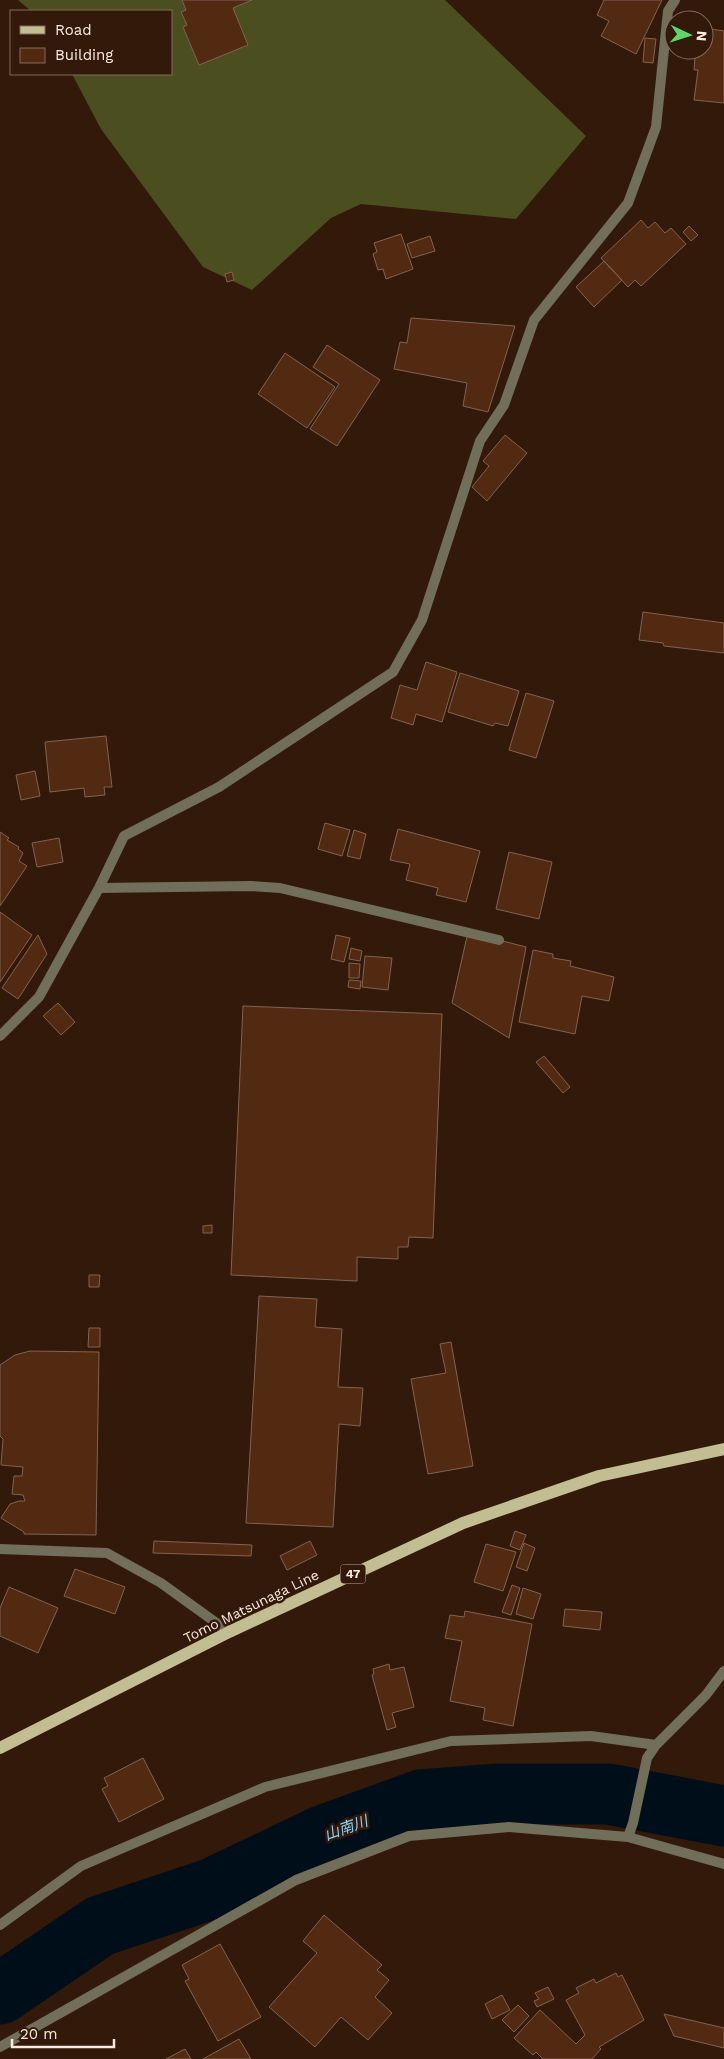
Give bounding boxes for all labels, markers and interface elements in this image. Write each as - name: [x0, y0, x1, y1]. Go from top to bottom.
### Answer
- legend: [10, 10, 172, 75]
- north arrow: [664, 10, 714, 60]
- text: Road: [55, 21, 92, 39]
- text: N: [694, 30, 710, 42]
- text: Building: [55, 46, 113, 64]
- road number: 47: [340, 1565, 366, 1584]
- street label: Tomo Matsunaga Line: [181, 1566, 321, 1646]
- water label: 山南川: [322, 1811, 372, 1844]
- scale bar: [12, 2016, 115, 2048]
- text: 20 m: [20, 2025, 58, 2043]

